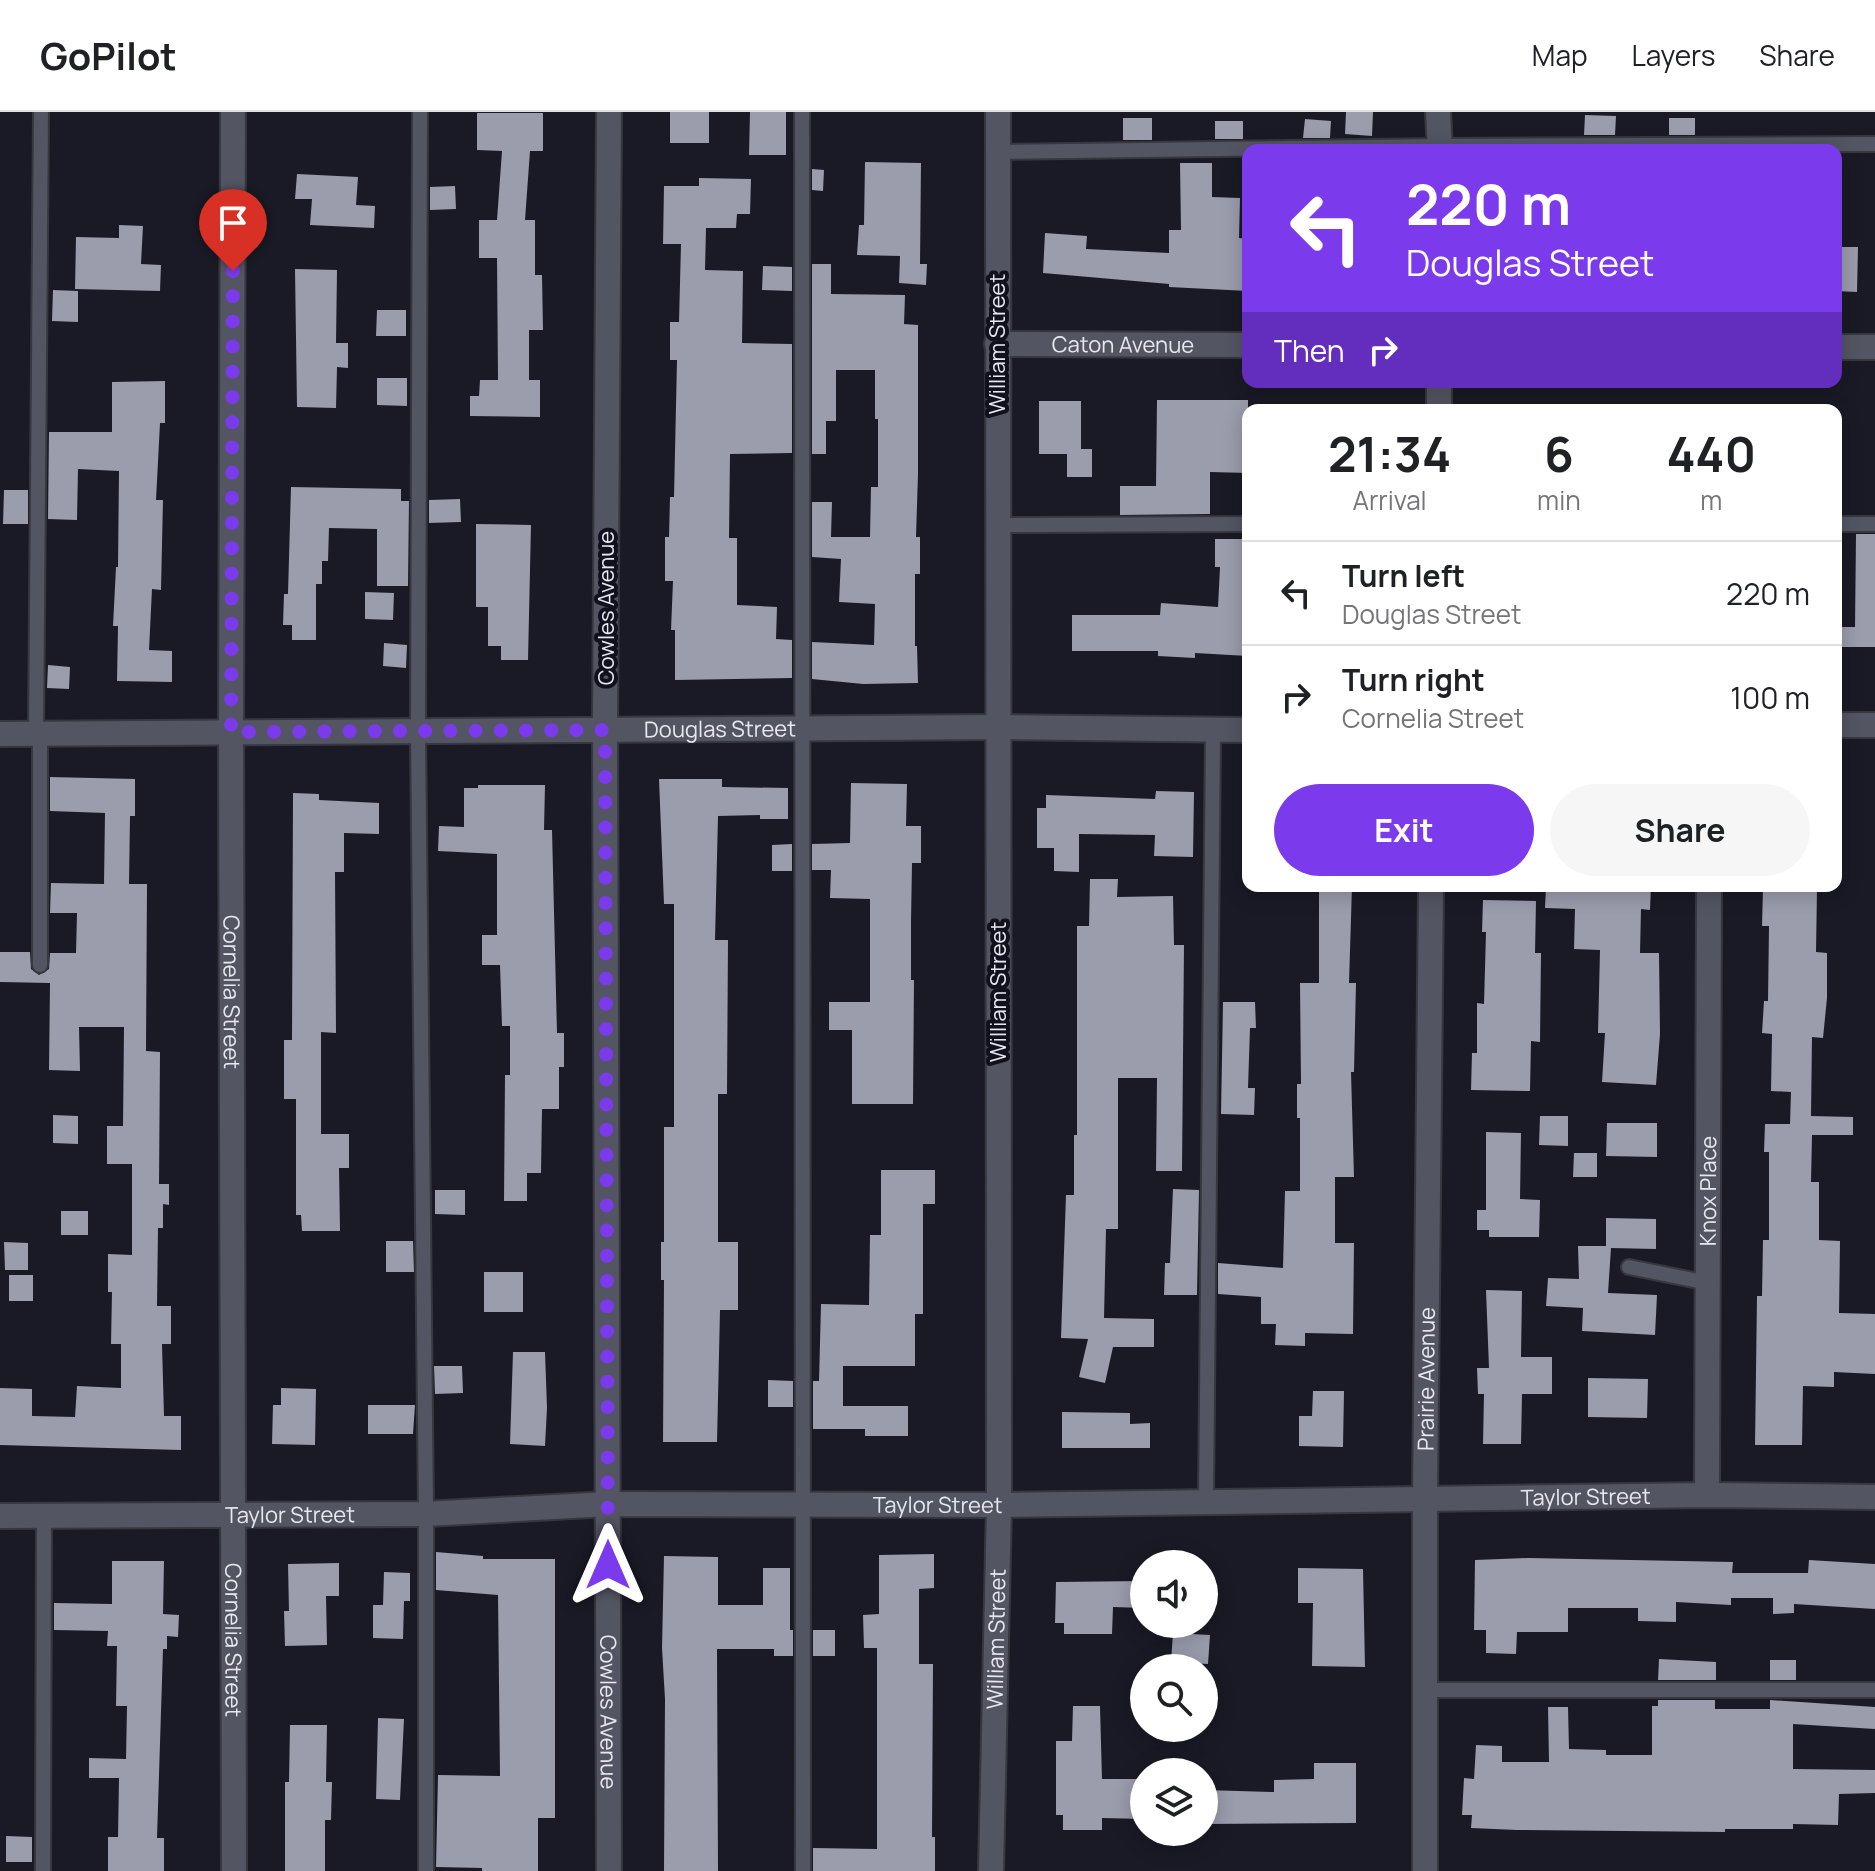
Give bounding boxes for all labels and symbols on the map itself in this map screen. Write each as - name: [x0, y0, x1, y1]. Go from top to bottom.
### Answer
- pin: [199, 189, 267, 271]
- street label: William Street: [982, 274, 1012, 414]
- street label: Caton Avenue: [1052, 329, 1194, 360]
- street label: Cowles Avenue: [591, 531, 621, 685]
- street label: Douglas Street: [644, 713, 796, 744]
- street label: Cornelia Street: [216, 915, 247, 1069]
- street label: William Street: [983, 922, 1013, 1062]
- street label: Knox Place: [1693, 1136, 1723, 1246]
- street label: Prairie Avenue: [1410, 1307, 1442, 1451]
- street label: Taylor Street: [1521, 1481, 1651, 1513]
- street label: Taylor Street: [873, 1490, 1003, 1520]
- street label: Taylor Street: [225, 1499, 355, 1530]
- position arrow: [566, 1523, 650, 1607]
- street label: Cornelia Street: [218, 1563, 249, 1717]
- street label: William Street: [980, 1568, 1013, 1710]
- street label: Cowles Avenue: [593, 1635, 624, 1789]

